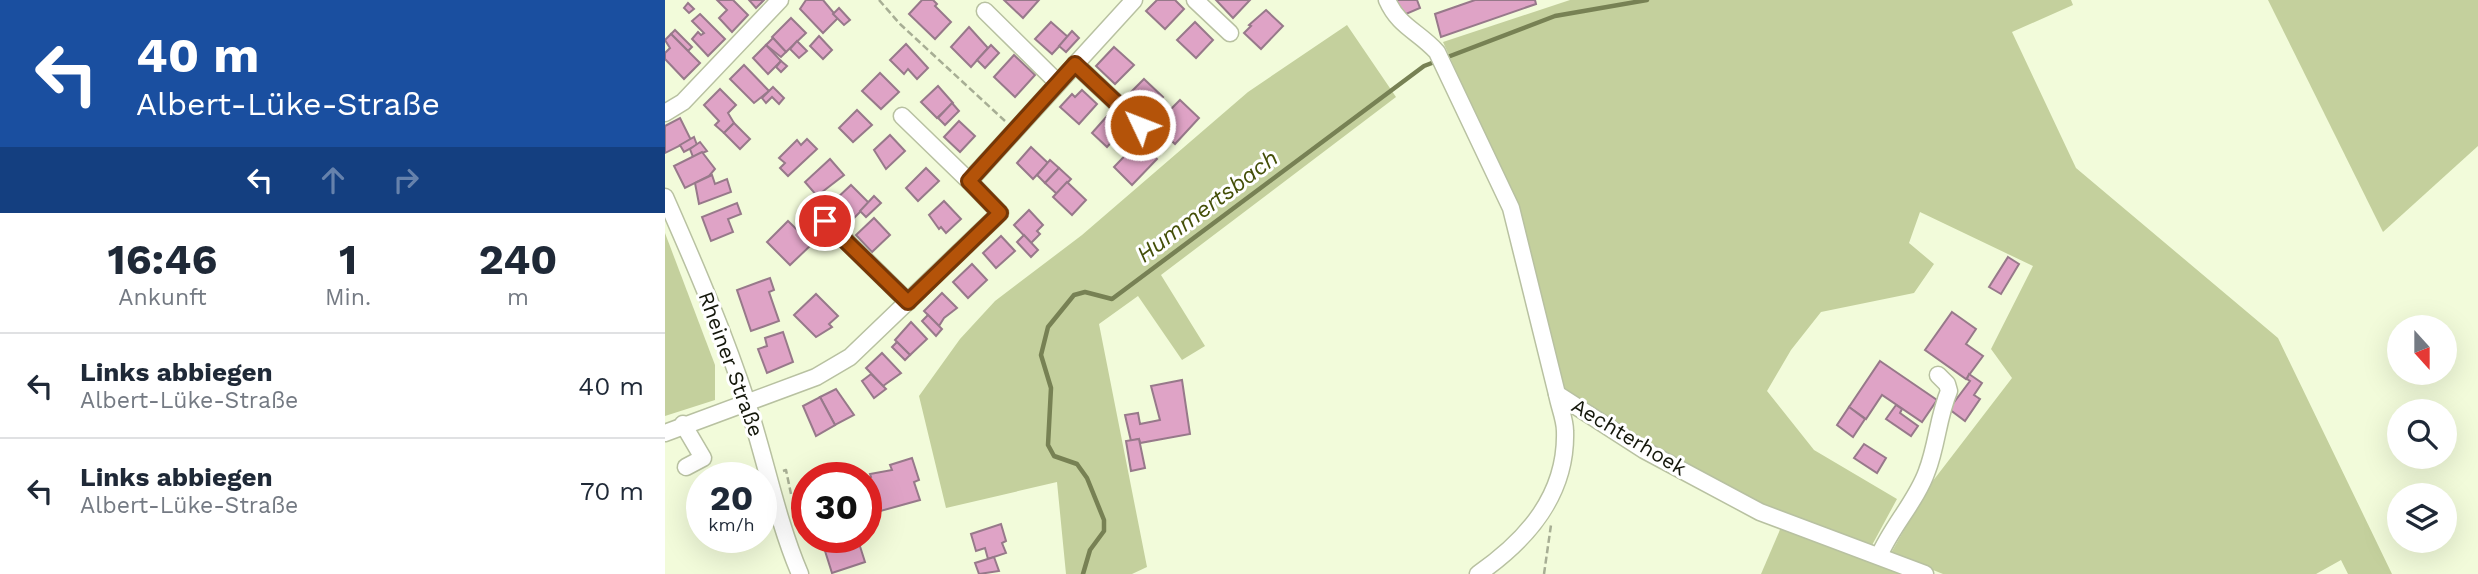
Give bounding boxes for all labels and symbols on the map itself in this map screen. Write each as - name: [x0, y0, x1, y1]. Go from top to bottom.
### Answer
- position arrow: [1103, 88, 1177, 162]
- water label: Hummertsbach: [1131, 144, 1283, 268]
- pin: [795, 191, 855, 251]
- street label: Rheiner Straße: [694, 288, 769, 440]
- north arrow: [2387, 315, 2457, 385]
- street label: Aechterhoek: [1567, 393, 1691, 481]
- speed limit sign: 30: [791, 462, 882, 553]

